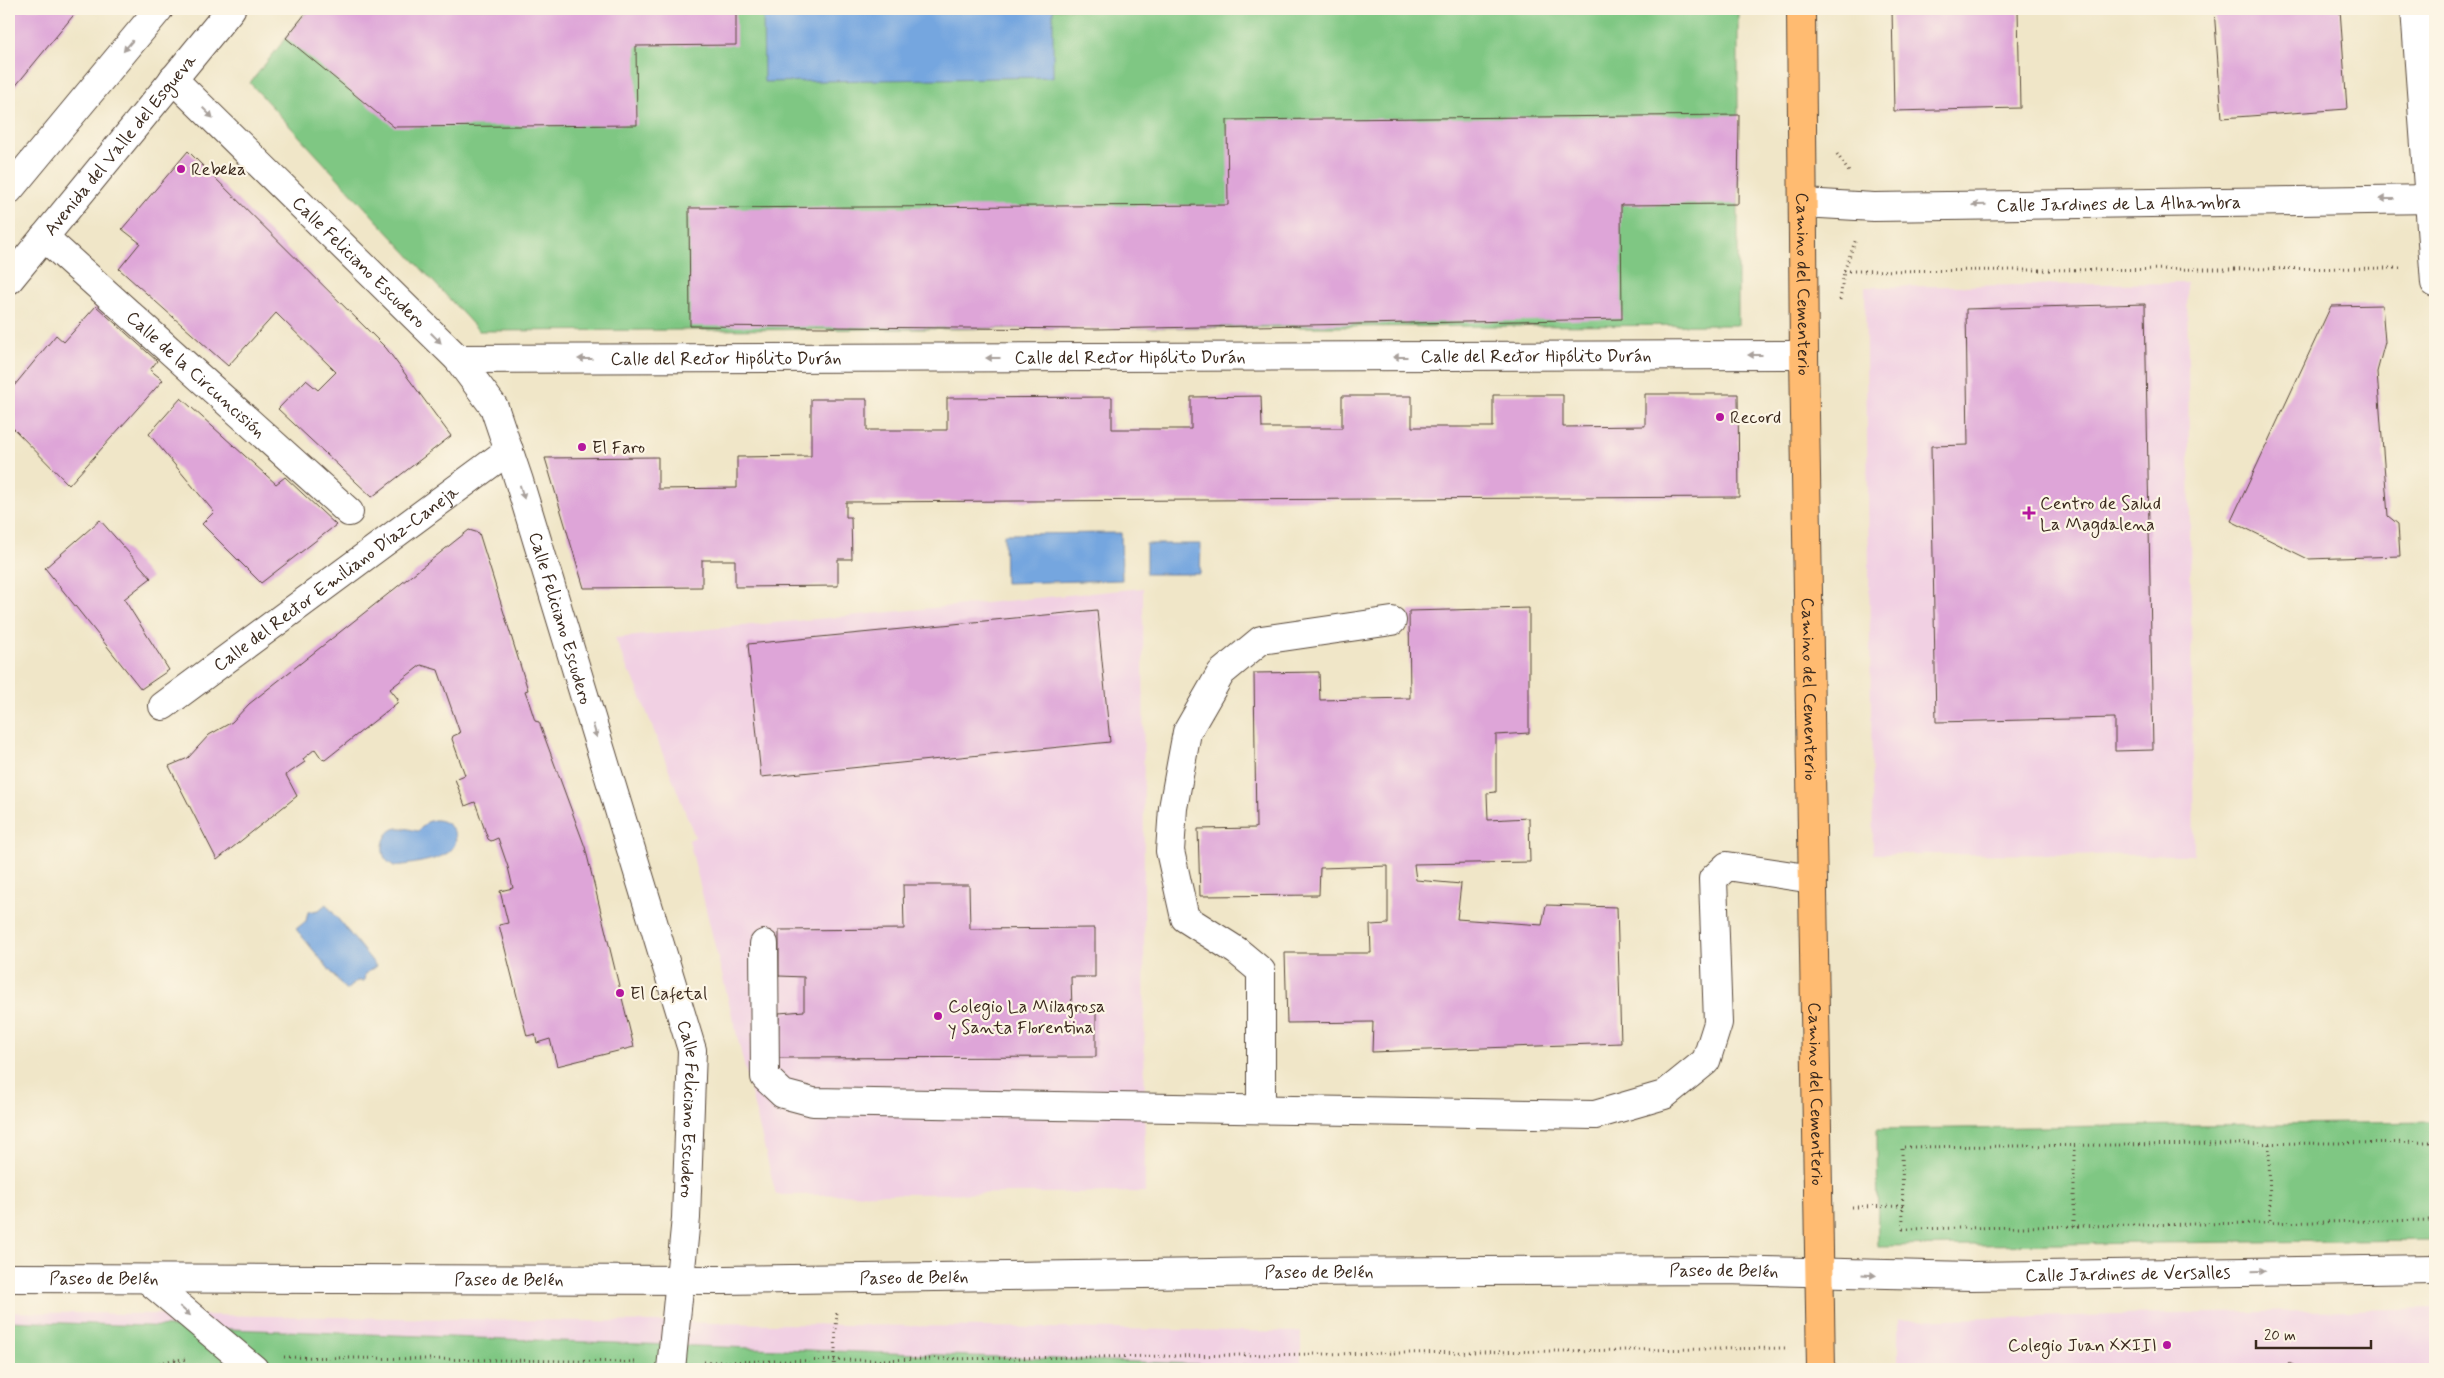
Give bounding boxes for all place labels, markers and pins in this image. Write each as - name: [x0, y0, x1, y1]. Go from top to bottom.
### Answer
- place label: Rebeka: [191, 158, 246, 182]
- marker: Rebeka: [175, 163, 187, 175]
- place label: Record: [1730, 406, 1781, 430]
- marker: Record: [1714, 411, 1726, 423]
- place label: El Faro: [592, 436, 645, 460]
- marker: El Faro: [576, 441, 588, 453]
- place label: Centro de Salud La Magdalena: [2040, 492, 2161, 538]
- marker: Centro de Salud La Magdalena: [2022, 506, 2036, 520]
- place label: El Cafetal: [630, 982, 707, 1006]
- marker: El Cafetal: [614, 987, 626, 999]
- place label: Colegio La Milagrosa y Santa Florentina: [948, 995, 1105, 1040]
- marker: Colegio La Milagrosa y Santa Florentina: [932, 1010, 944, 1022]
- place label: Colegio Juan XXIII: [2008, 1334, 2157, 1359]
- marker: Colegio Juan XXIII: [2161, 1339, 2173, 1351]

